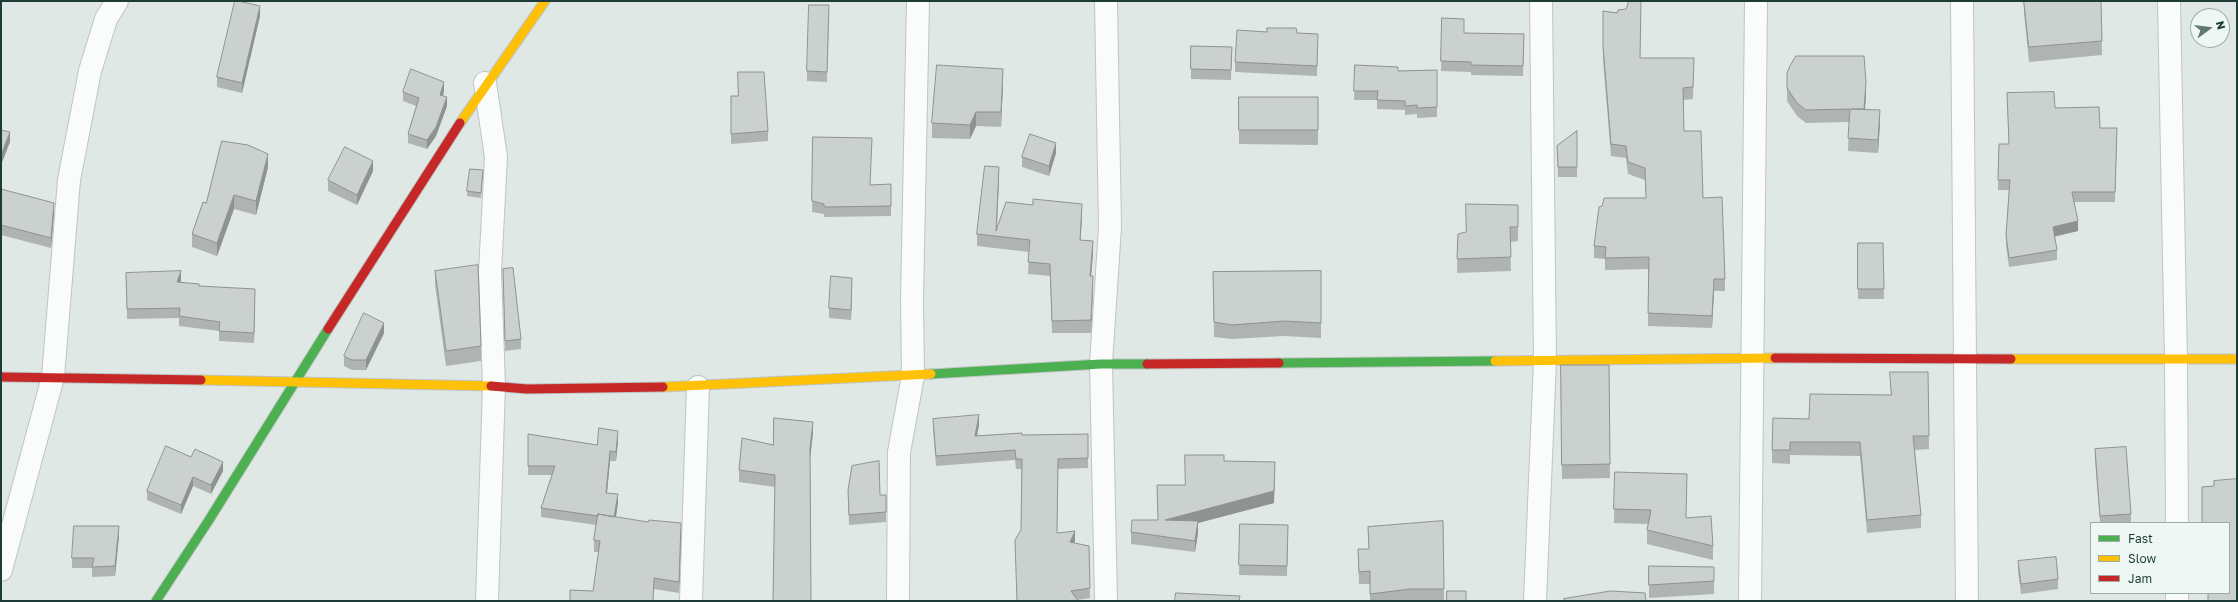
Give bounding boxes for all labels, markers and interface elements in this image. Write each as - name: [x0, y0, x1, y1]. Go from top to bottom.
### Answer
- north arrow: [2190, 8, 2230, 48]
- text: N: [2214, 19, 2228, 31]
- legend: [2090, 522, 2230, 594]
- text: Fast: [2128, 531, 2153, 546]
- text: Slow: [2128, 551, 2156, 566]
- text: Jam: [2128, 571, 2152, 586]

